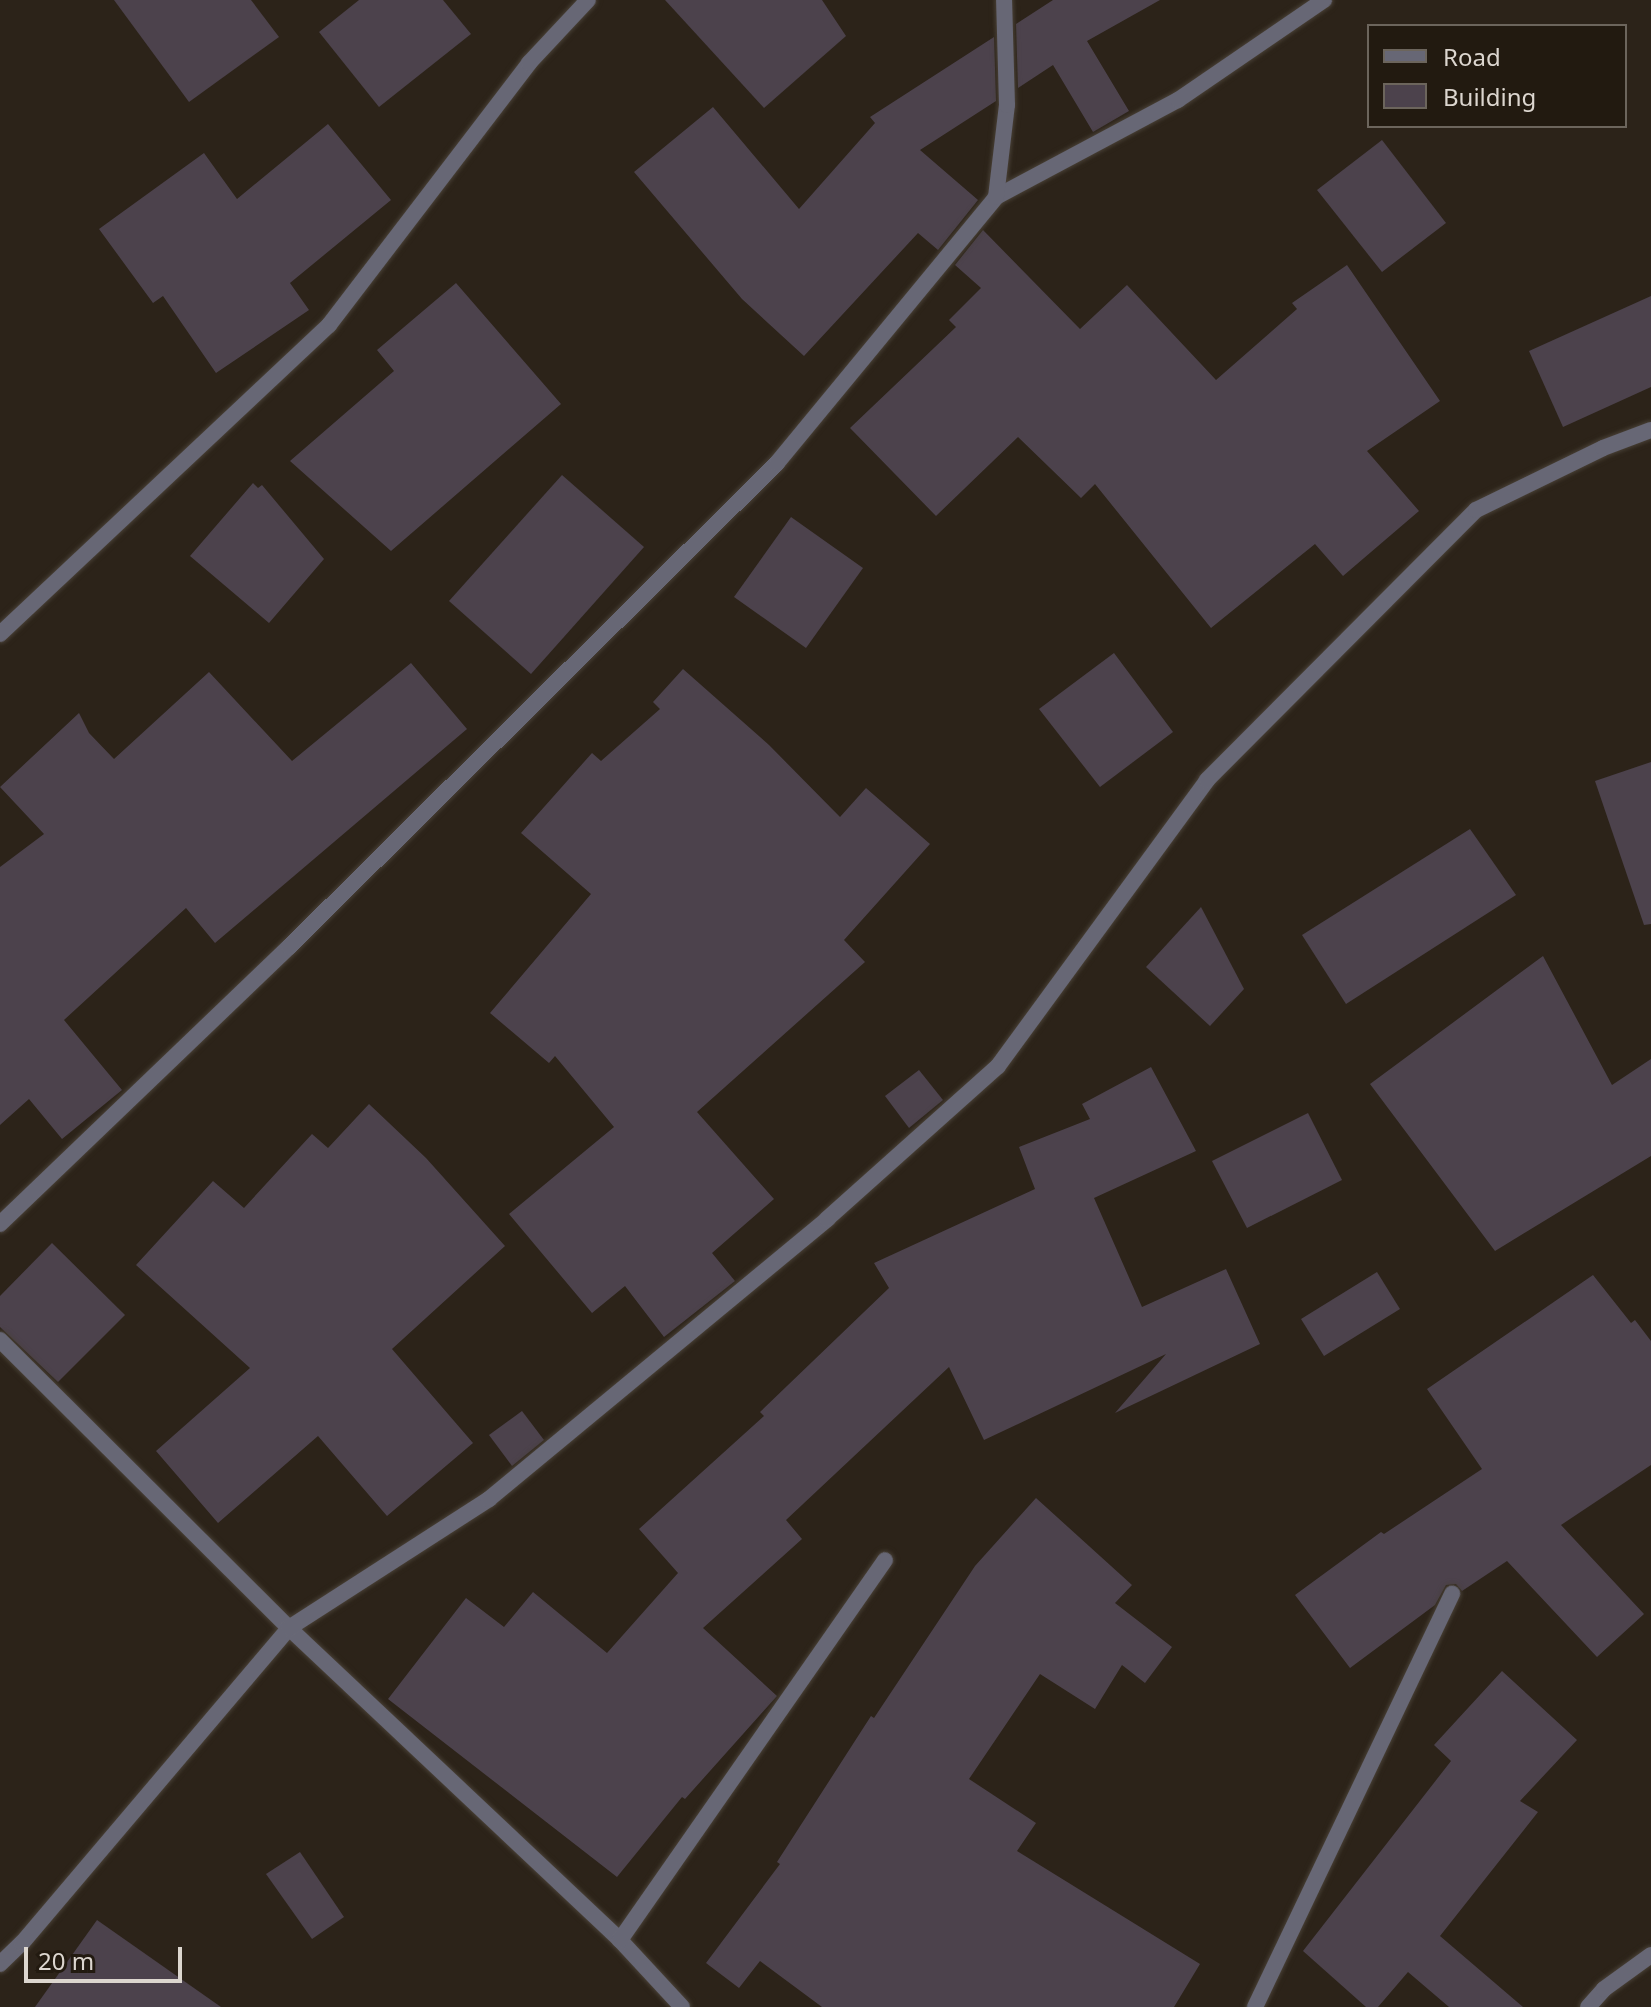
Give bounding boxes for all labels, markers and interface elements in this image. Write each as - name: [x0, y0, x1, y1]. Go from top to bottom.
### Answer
- legend: [1367, 24, 1627, 128]
- text: Road: [1443, 40, 1501, 73]
- text: Building: [1443, 80, 1536, 113]
- scale bar: [28, 1931, 186, 1981]
- text: 20 m: [38, 1944, 94, 1977]

